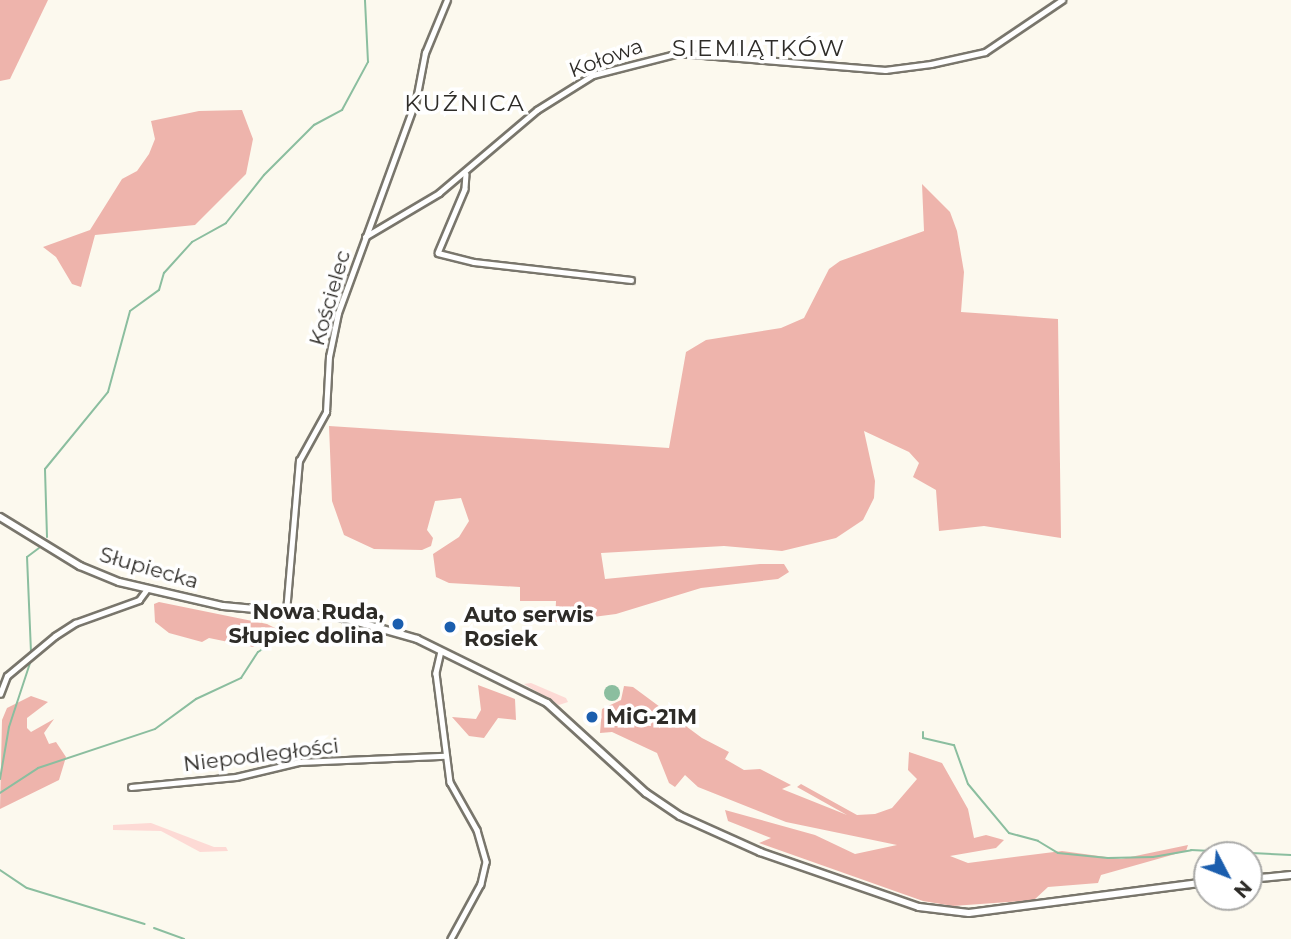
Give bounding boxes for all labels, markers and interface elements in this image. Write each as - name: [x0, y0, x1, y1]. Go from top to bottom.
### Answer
- street label: Kołowa: [566, 33, 646, 83]
- district label: SIEMIĄTKÓW: [673, 34, 845, 62]
- district label: KUŹNICA: [405, 89, 525, 117]
- street label: Kościelec: [304, 247, 356, 349]
- street label: Słupiecka: [97, 542, 201, 594]
- place label: Nowa Ruda, Słupiec dolina: [228, 599, 384, 649]
- place label: Auto serwis Rosiek: [464, 602, 594, 652]
- marker: Nowa Ruda, Słupiec dolina: [390, 616, 406, 632]
- marker: Auto serwis Rosiek: [442, 619, 458, 635]
- place label: MiG-21M: [606, 704, 697, 730]
- marker: MiG-21M: [584, 709, 600, 725]
- street label: Niepodległości: [182, 733, 340, 777]
- north arrow: [1193, 841, 1263, 911]
- text: N: [1229, 876, 1256, 902]

